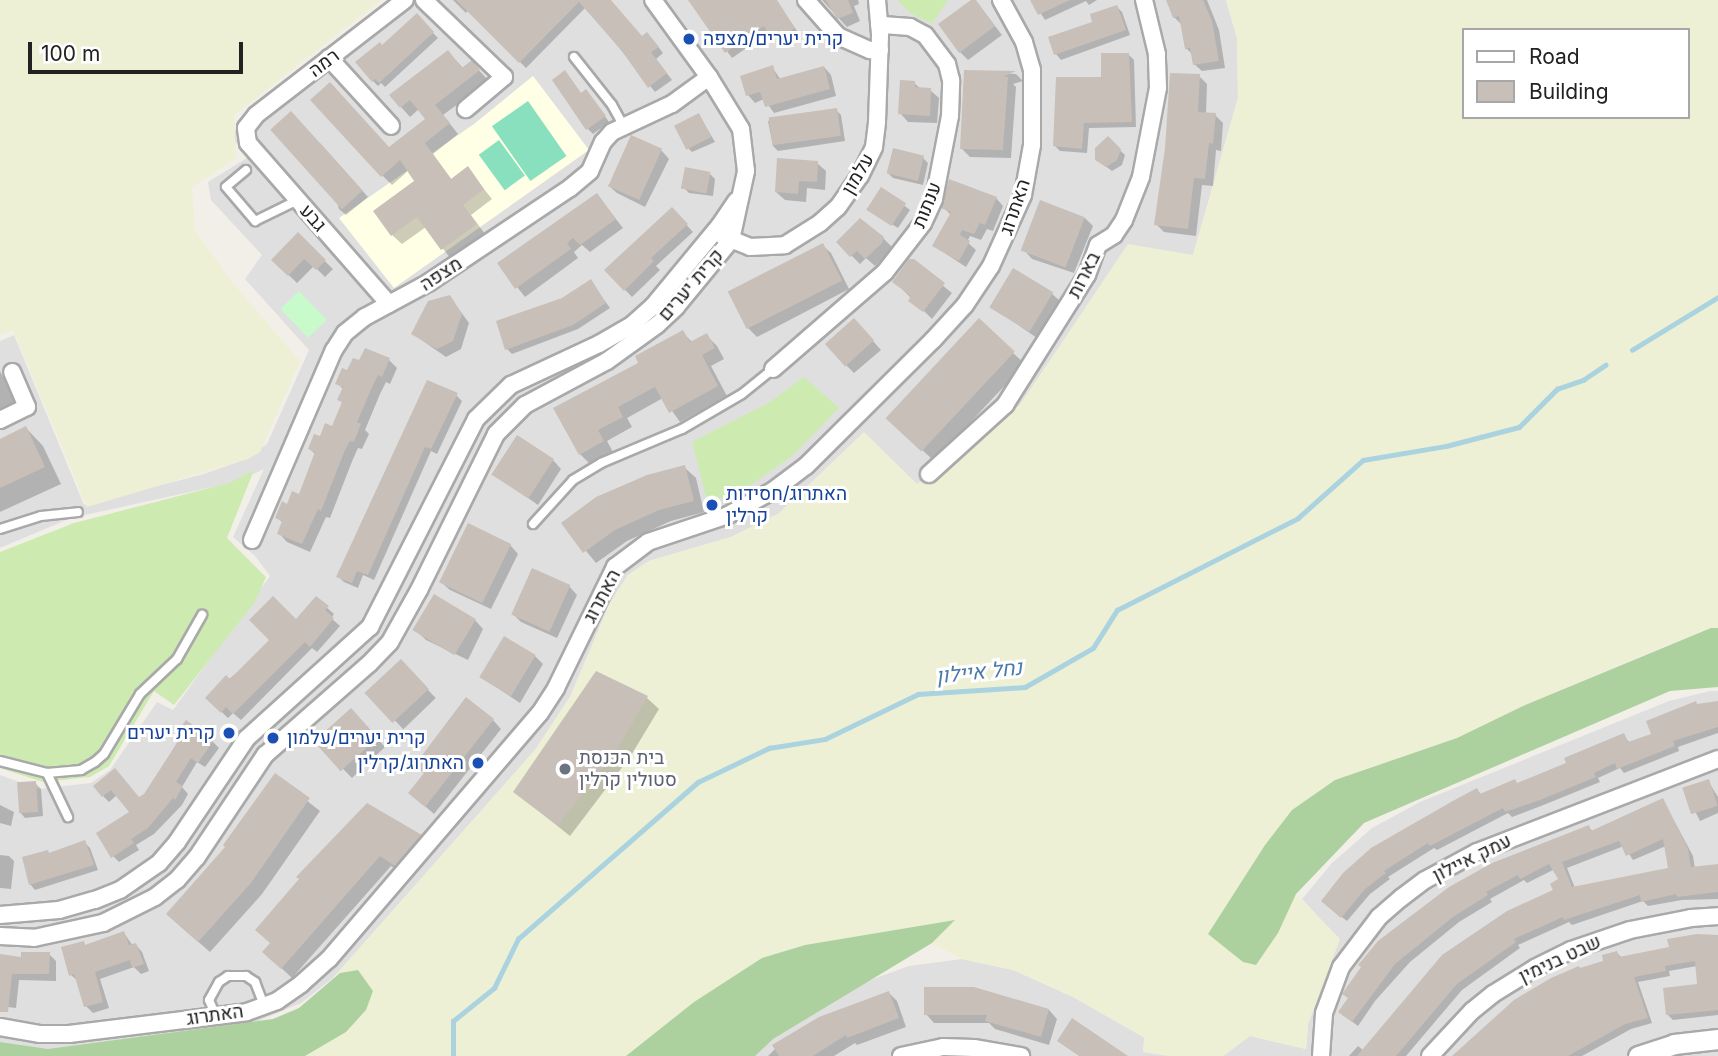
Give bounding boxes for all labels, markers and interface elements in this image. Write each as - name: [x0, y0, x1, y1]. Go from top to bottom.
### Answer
- scale bar: [32, 28, 247, 72]
- place label: קרית יערים/מצפה: [703, 28, 843, 50]
- legend: [1462, 28, 1690, 119]
- marker: קרית יערים/מצפה: [681, 31, 697, 47]
- text: 100 m: [41, 41, 100, 66]
- street label: רמה: [304, 44, 344, 82]
- text: Road: [1529, 44, 1580, 69]
- text: Building: [1529, 79, 1609, 104]
- street label: עלמון: [837, 149, 879, 199]
- street label: האתרוג: [995, 176, 1035, 238]
- street label: ענתות: [908, 179, 946, 231]
- street label: גבע: [295, 200, 331, 236]
- street label: קרית יערים: [654, 244, 728, 326]
- street label: בארות: [1063, 248, 1105, 302]
- street label: מצפה: [416, 252, 466, 296]
- place label: האתרוג/חסידות קרלין: [726, 483, 847, 527]
- marker: האתרוג/חסידות קרלין: [704, 497, 720, 513]
- street label: האתרוג: [578, 565, 626, 627]
- water label: נחל איילון: [935, 655, 1023, 689]
- place label: קרית יערים: [127, 722, 215, 744]
- marker: קרית יערים: [221, 725, 237, 741]
- place label: קרית יערים/עלמון: [287, 727, 426, 749]
- marker: קרית יערים/עלמון: [265, 730, 281, 746]
- place label: בית הכנסת סטולין קרלין: [579, 747, 677, 791]
- place label: האתרוג/קרלין: [358, 752, 464, 774]
- marker: האתרוג/קרלין: [470, 755, 486, 771]
- marker: בית הכנסת סטולין קרלין: [557, 761, 573, 777]
- street label: עמק איילון: [1429, 829, 1515, 887]
- street label: שבט בנימין: [1515, 930, 1605, 988]
- street label: האתרוג: [185, 1000, 245, 1030]

